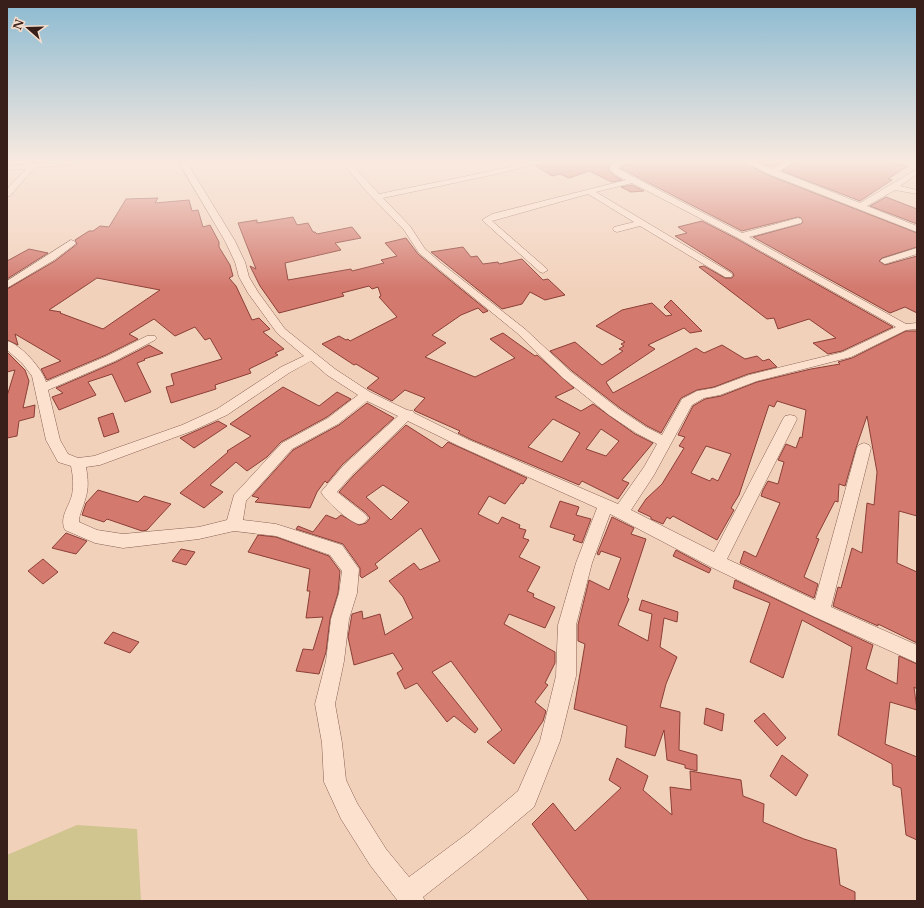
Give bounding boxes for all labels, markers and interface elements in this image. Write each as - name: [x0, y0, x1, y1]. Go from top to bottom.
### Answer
- north arrow: [8, 8, 48, 48]
- text: N: [10, 17, 27, 32]

